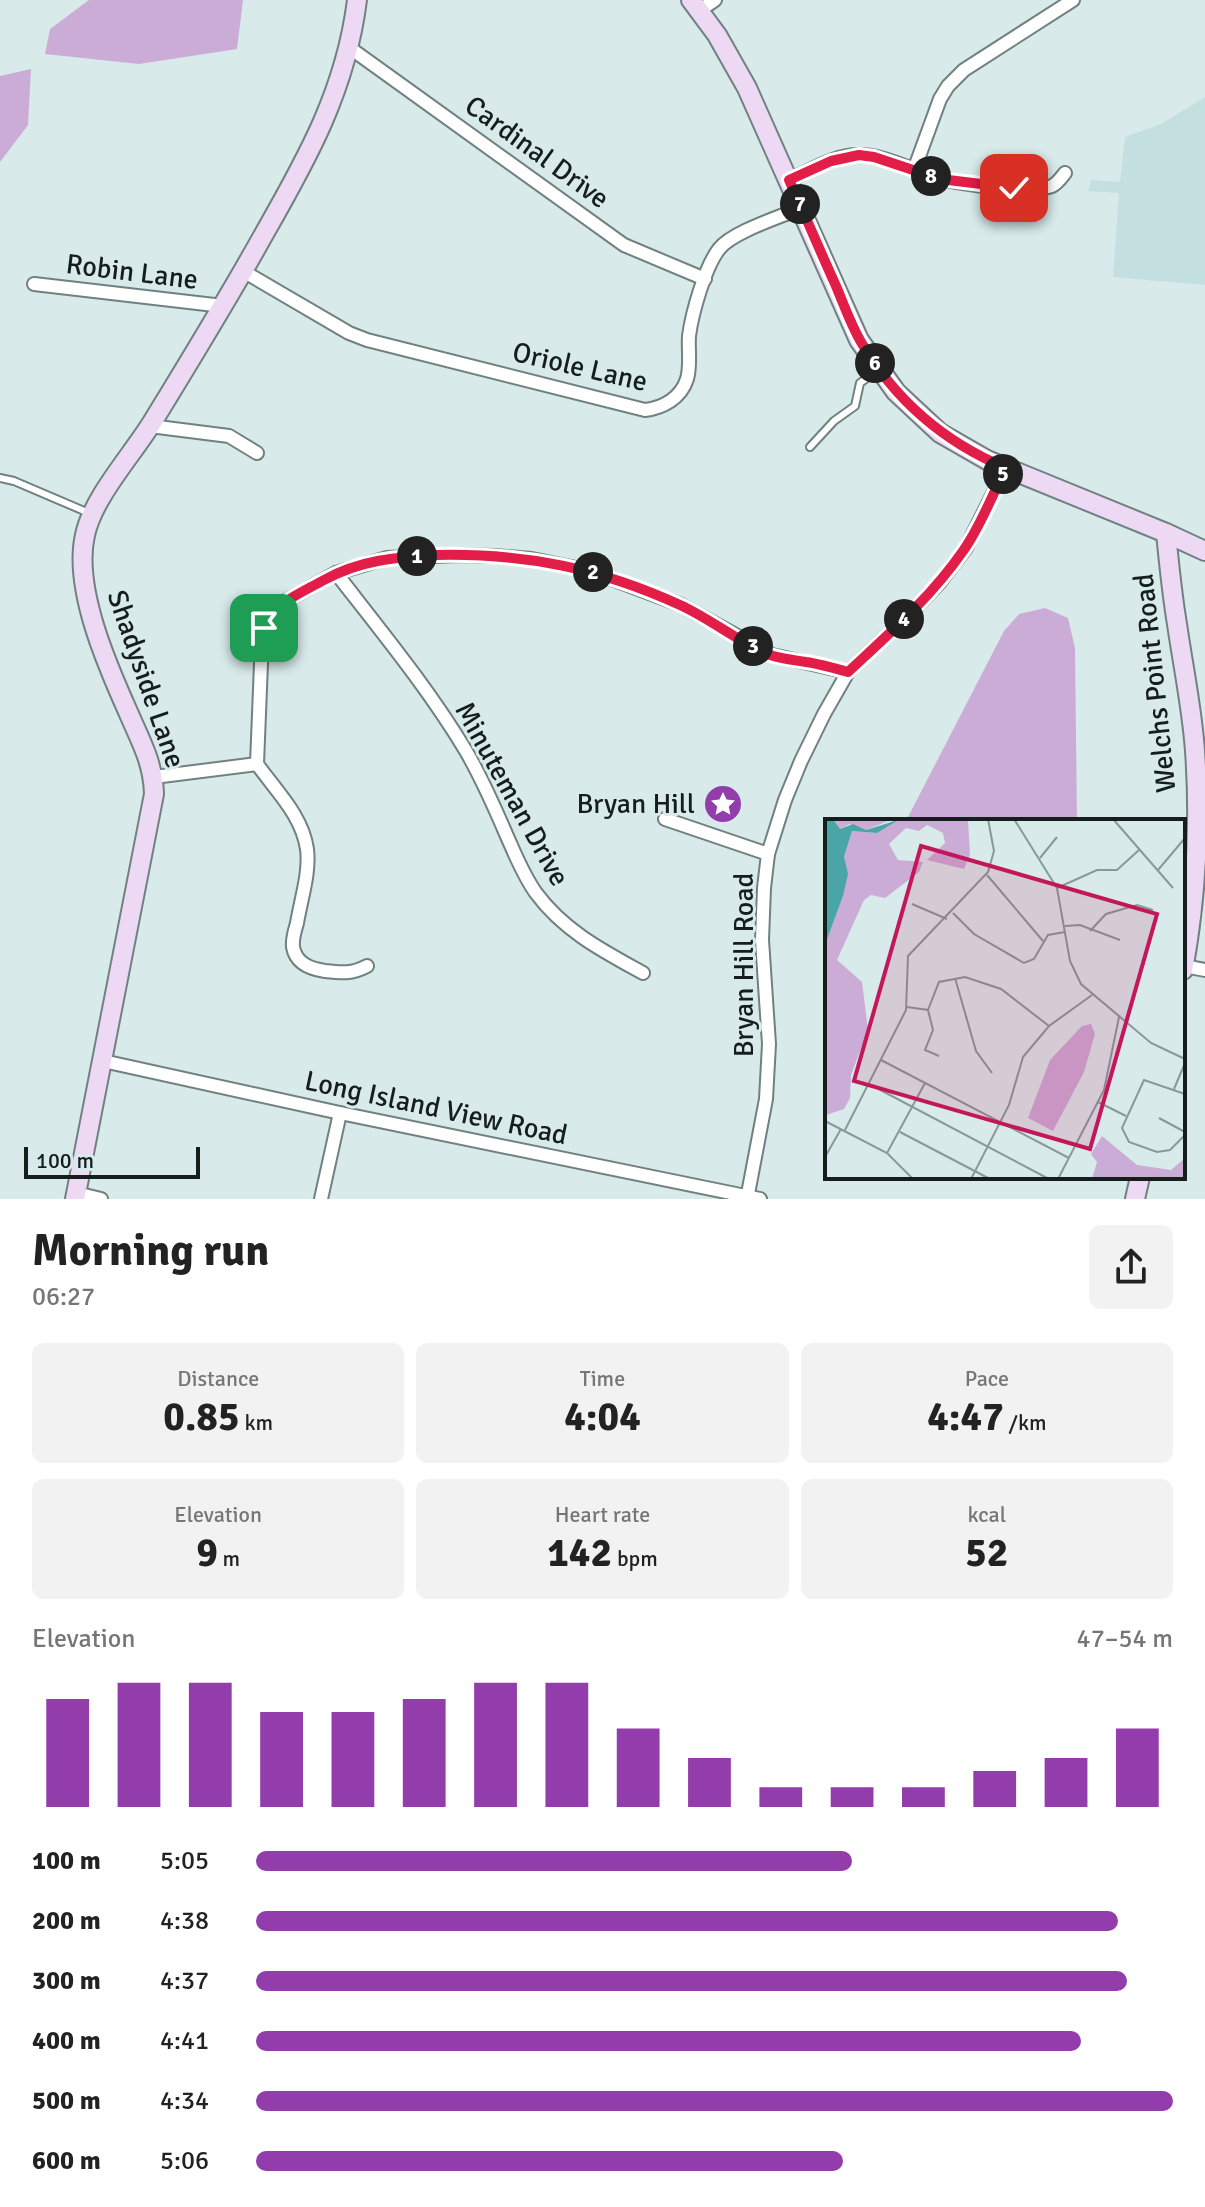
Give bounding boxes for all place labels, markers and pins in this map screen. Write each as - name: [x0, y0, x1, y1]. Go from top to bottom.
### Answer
- pin: [980, 154, 1048, 222]
- pin: 8: [911, 156, 951, 196]
- pin: 7: [780, 184, 820, 224]
- pin: 6: [855, 343, 895, 383]
- pin: 5: [983, 454, 1023, 494]
- pin: 1: [397, 536, 437, 576]
- pin: 2: [573, 552, 613, 592]
- pin: [230, 594, 298, 662]
- pin: 4: [884, 599, 924, 639]
- pin: 3: [733, 626, 773, 666]
- place icon: Bryan Hill: [702, 783, 744, 825]
- place label: Bryan Hill: [576, 787, 695, 821]

